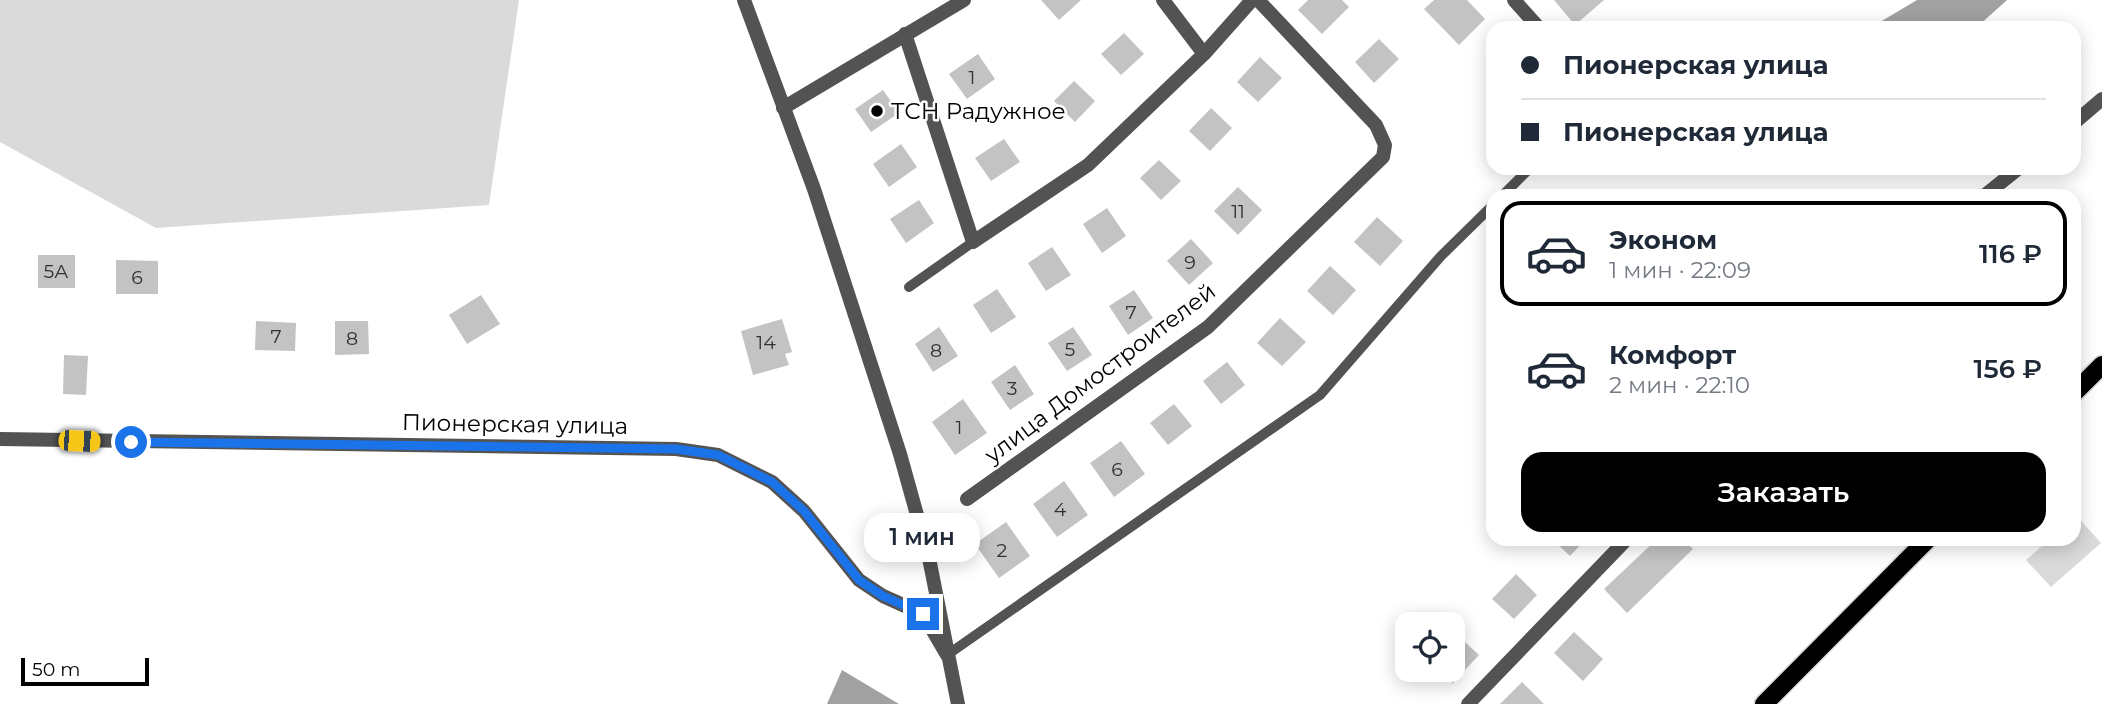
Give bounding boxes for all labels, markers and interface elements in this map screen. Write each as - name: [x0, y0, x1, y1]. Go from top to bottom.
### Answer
- text: Пионерская улица: [1563, 49, 1828, 81]
- house number: 1: [969, 66, 975, 89]
- place label: ТСН Радужное: [891, 97, 1066, 125]
- marker: ТСН Радужное: [869, 103, 885, 119]
- text: Пионерская улица: [1563, 116, 1828, 148]
- house number: 11: [1231, 200, 1245, 223]
- icon: car: [1525, 222, 1588, 285]
- text: Эконом: [1609, 224, 1717, 256]
- text: 116 ₽: [1979, 238, 2042, 270]
- house number: 9: [1184, 251, 1196, 274]
- text: 1 мин · 22:09: [1609, 256, 1751, 284]
- house number: 5А: [44, 260, 68, 283]
- house number: 6: [131, 266, 143, 289]
- street label: улица Домостроителей: [978, 277, 1221, 470]
- house number: 7: [1125, 301, 1137, 324]
- house number: 7: [270, 325, 282, 348]
- house number: 8: [346, 327, 358, 350]
- house number: 14: [756, 331, 776, 354]
- icon: car: [1525, 337, 1588, 400]
- house number: 5: [1065, 338, 1076, 361]
- house number: 8: [930, 339, 942, 362]
- text: Комфорт: [1609, 339, 1736, 371]
- text: 156 ₽: [1974, 353, 2042, 385]
- text: 2 мин · 22:10: [1609, 371, 1750, 399]
- house number: 3: [1007, 377, 1017, 400]
- street label: Пионерская улица: [402, 408, 628, 440]
- house number: 1: [956, 416, 962, 439]
- route start: [115, 426, 147, 458]
- car: [58, 430, 101, 452]
- button: Заказать: [1521, 452, 2046, 532]
- house number: 6: [1111, 458, 1123, 481]
- house number: 4: [1054, 498, 1067, 521]
- callout: 1 мин: [865, 512, 981, 562]
- text: 1 мин: [889, 523, 955, 551]
- house number: 2: [997, 539, 1008, 562]
- route end: [907, 598, 939, 630]
- map controls: [1395, 612, 1465, 682]
- button: locate: [1395, 612, 1465, 682]
- scale bar: [21, 655, 149, 687]
- text: 50 m: [32, 658, 80, 681]

